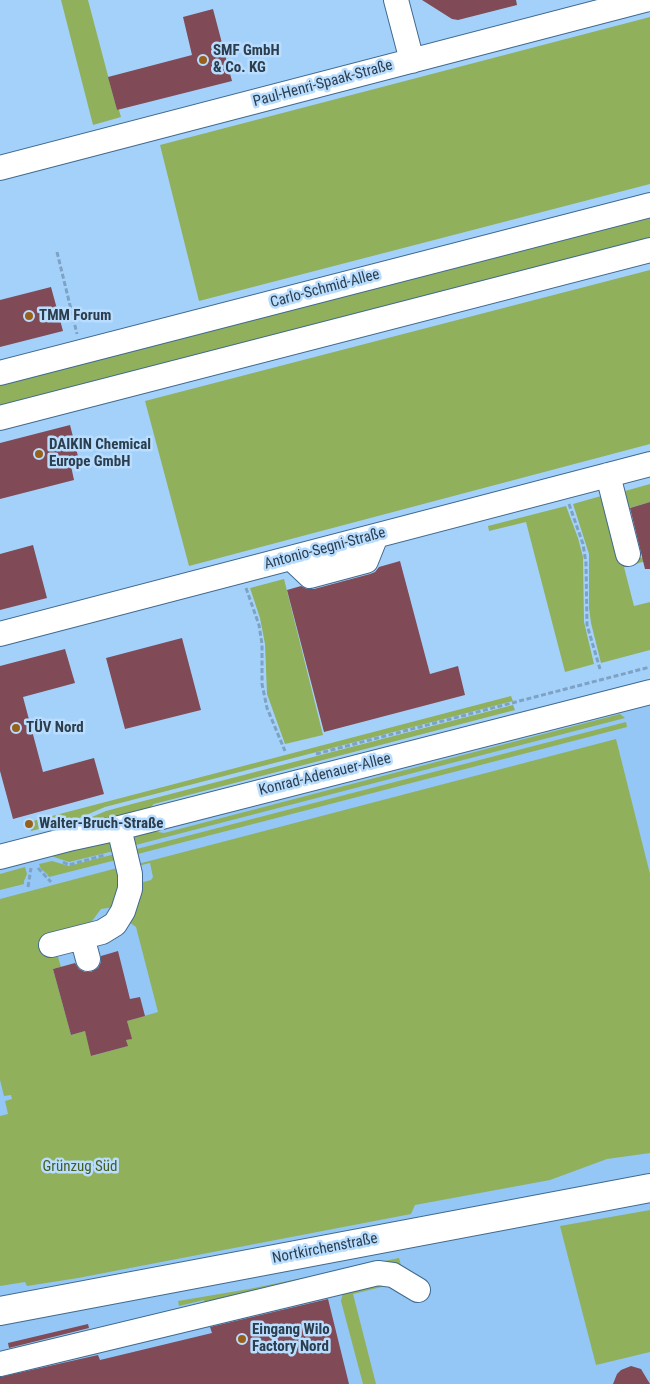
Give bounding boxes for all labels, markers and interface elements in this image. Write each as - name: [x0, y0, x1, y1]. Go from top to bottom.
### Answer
- place label: SMF GmbH & Co. KG: [213, 42, 280, 77]
- marker: SMF GmbH & Co. KG: [197, 54, 209, 66]
- street label: Paul-Henri-Spaak-Straße: [251, 57, 395, 111]
- street label: Carlo-Schmid-Allee: [268, 266, 382, 312]
- place label: TMM Forum: [39, 307, 111, 325]
- marker: TMM Forum: [23, 310, 35, 322]
- place label: DAIKIN Chemical Europe GmbH: [49, 436, 151, 471]
- marker: DAIKIN Chemical Europe GmbH: [33, 448, 45, 460]
- street label: Antonio-Segni-Straße: [262, 524, 388, 574]
- place label: TÜV Nord: [26, 719, 84, 737]
- marker: TÜV Nord: [10, 722, 22, 734]
- street label: Konrad-Adenauer-Allee: [257, 750, 393, 800]
- place label: Walter-Bruch-Straße: [39, 815, 164, 833]
- marker: Walter-Bruch-Straße: [23, 818, 35, 830]
- park label: Grünzug Süd: [42, 1158, 118, 1176]
- street label: Nortkirchenstraße: [271, 1230, 379, 1268]
- place label: Eingang Wilo Factory Nord: [252, 1321, 330, 1356]
- marker: Eingang Wilo Factory Nord: [236, 1333, 248, 1345]

